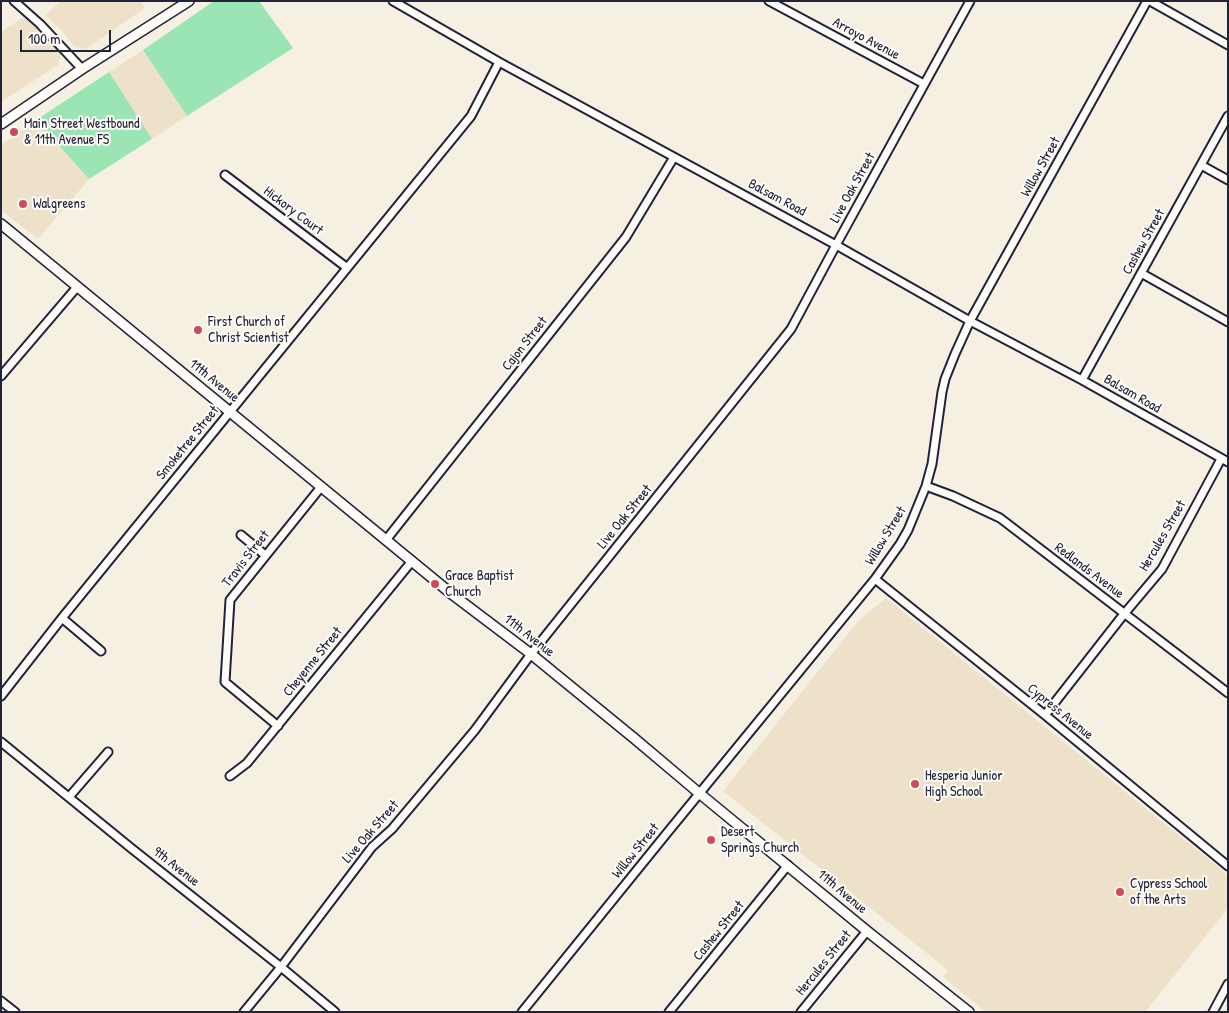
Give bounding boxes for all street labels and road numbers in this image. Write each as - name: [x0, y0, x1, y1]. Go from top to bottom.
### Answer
- street label: Arroyo Avenue: [830, 14, 902, 64]
- street label: Willow Street: [1018, 134, 1064, 200]
- street label: Live Oak Street: [827, 150, 879, 226]
- street label: Balsam Road: [745, 176, 809, 220]
- street label: Hickory Court: [260, 183, 326, 239]
- street label: Cashew Street: [1119, 206, 1169, 278]
- street label: Cajon Street: [499, 314, 551, 374]
- street label: 11th Avenue: [186, 356, 242, 406]
- street label: Balsam Road: [1101, 371, 1163, 417]
- street label: Smoketree Street: [153, 403, 223, 483]
- street label: Live Oak Street: [594, 482, 656, 552]
- street label: Hercules Street: [1136, 498, 1190, 574]
- street label: Willow Street: [862, 504, 910, 568]
- street label: Travis Street: [219, 527, 273, 591]
- street label: Redlands Avenue: [1051, 539, 1127, 603]
- street label: 11th Avenue: [500, 611, 558, 661]
- street label: Cheyenne Street: [280, 624, 346, 700]
- street label: Cypress Avenue: [1024, 680, 1096, 744]
- street label: Live Oak Street: [339, 797, 403, 867]
- street label: Willow Street: [609, 820, 663, 882]
- street label: 9th Avenue: [149, 844, 203, 890]
- street label: 11th Avenue: [814, 866, 870, 918]
- street label: Cashew Street: [690, 898, 748, 964]
- street label: Hercules Street: [793, 927, 855, 999]

